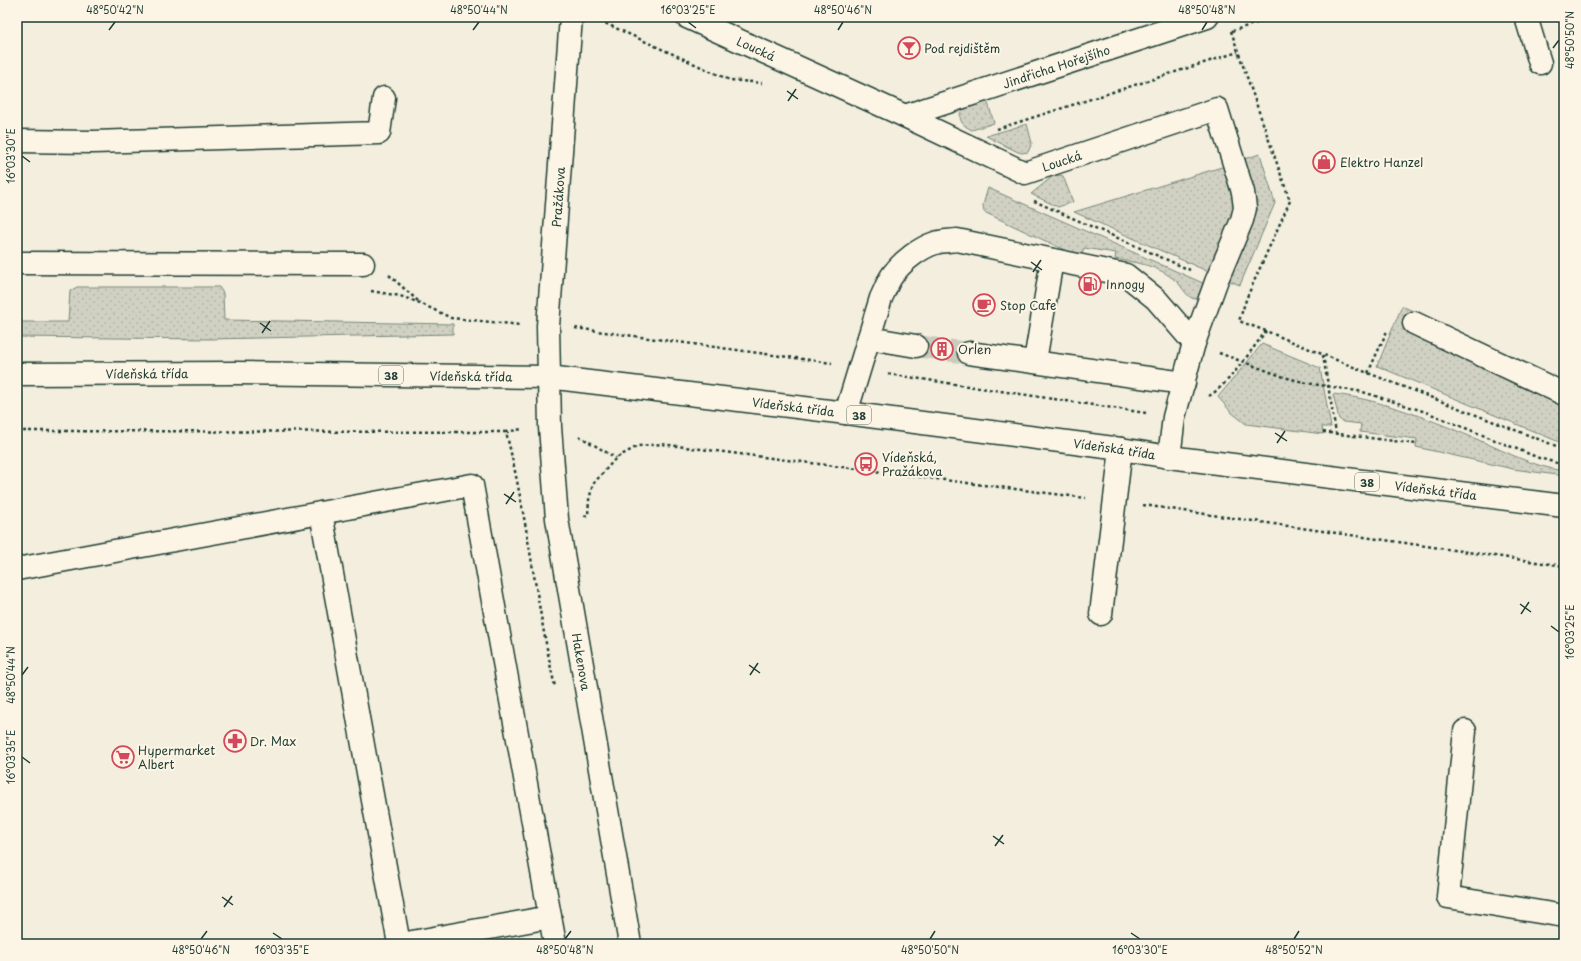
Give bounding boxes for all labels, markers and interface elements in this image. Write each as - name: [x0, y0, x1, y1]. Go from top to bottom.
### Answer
- text: 48°50'42"N: [86, 2, 144, 17]
- text: 48°50'44"N: [450, 2, 508, 17]
- text: 16°03'25"E: [661, 2, 715, 17]
- text: 48°50'46"N: [814, 2, 872, 17]
- text: 48°50'48"N: [1178, 2, 1236, 17]
- text: 48°50'50"N: [1562, 11, 1577, 69]
- street label: Loucká: [734, 32, 779, 65]
- bar icon: Pod rejdištěm: [896, 35, 922, 61]
- place label: Pod rejdištěm: [924, 39, 1000, 57]
- street label: Jindřicha Hořejšího: [1000, 40, 1112, 92]
- text: 16°03'30"E: [3, 128, 18, 184]
- street label: Loucká: [1040, 146, 1084, 176]
- shop icon: Elektro Hanzel: [1311, 149, 1337, 175]
- place label: Elektro Hanzel: [1340, 153, 1423, 171]
- street label: Pražákova: [547, 165, 569, 228]
- fuel station icon: Innogy: [1077, 271, 1103, 297]
- place label: Innogy: [1106, 275, 1145, 293]
- cafe icon: Stop Cafe: [971, 292, 997, 318]
- place label: Stop Cafe: [1000, 296, 1056, 314]
- building icon: Orlen: [929, 336, 955, 362]
- place label: Orlen: [958, 340, 991, 358]
- street label: Vídeňská třída: [106, 364, 189, 383]
- road number: 38: [379, 366, 403, 384]
- street label: Vídeňská třída: [429, 366, 513, 386]
- street label: Vídeňská třída: [751, 393, 836, 421]
- road number: 38: [847, 406, 871, 424]
- street label: Vídeňská třída: [1072, 434, 1158, 464]
- place label: Vídeňská, Pražákova: [882, 448, 943, 480]
- bus stop icon: Vídeňská, Pražákova: [853, 451, 879, 477]
- road number: 38: [1355, 473, 1379, 491]
- street label: Vídeňská třída: [1394, 476, 1479, 504]
- text: 16°03'25"E: [1562, 605, 1577, 659]
- street label: Hakenova: [568, 632, 595, 693]
- text: 48°50'44"N: [3, 646, 18, 704]
- pharmacy icon: Dr. Max: [222, 728, 248, 754]
- text: 16°03'35"E: [3, 730, 18, 784]
- place label: Dr. Max: [250, 732, 296, 750]
- place label: Hypermarket Albert: [138, 741, 215, 773]
- supermarket icon: Hypermarket Albert: [110, 744, 136, 770]
- text: 48°50'46"N: [172, 942, 230, 957]
- text: 16°03'35"E: [255, 942, 309, 957]
- text: 48°50'48"N: [536, 942, 594, 957]
- text: 48°50'50"N: [901, 942, 959, 957]
- text: 16°03'30"E: [1112, 942, 1168, 957]
- text: 48°50'52"N: [1265, 942, 1323, 957]

